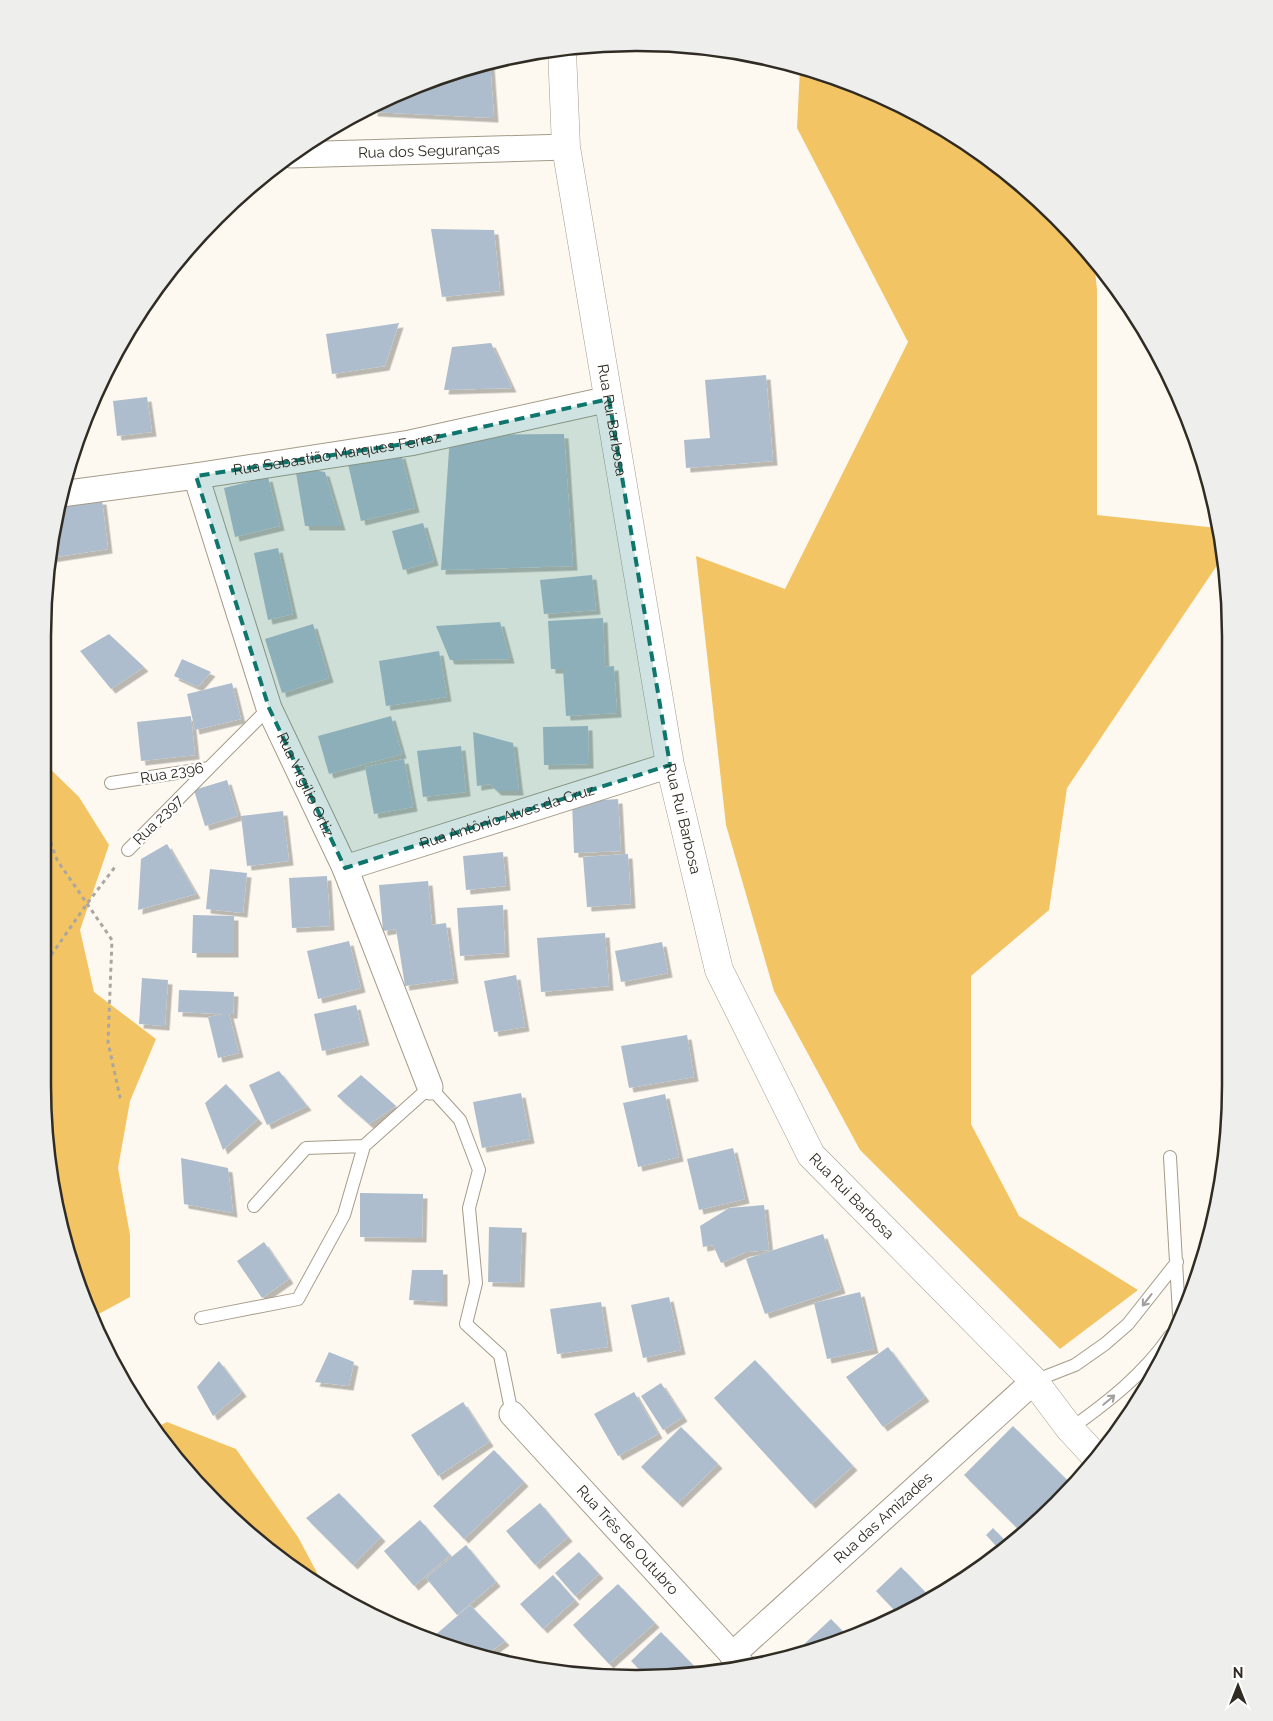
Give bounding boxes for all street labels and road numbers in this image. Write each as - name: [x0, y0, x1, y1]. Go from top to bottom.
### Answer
- street label: Rua dos Seguranças: [358, 140, 500, 162]
- street label: Rua Rui Barbosa: [594, 363, 630, 478]
- street label: Rua Sebastião Marques Ferraz: [232, 427, 443, 479]
- street label: Rua Virgílio Ortiz: [273, 729, 338, 840]
- street label: Rua 2396: [139, 759, 205, 787]
- street label: Rua Rui Barbosa: [661, 761, 705, 876]
- street label: Rua Antônio Alves da Cruz: [418, 781, 597, 853]
- street label: Rua 2397: [129, 791, 187, 849]
- street label: Rua Rui Barbosa: [805, 1149, 898, 1243]
- street label: Rua das Amizades: [830, 1469, 936, 1567]
- street label: Rua Três de Outubro: [573, 1482, 682, 1599]

